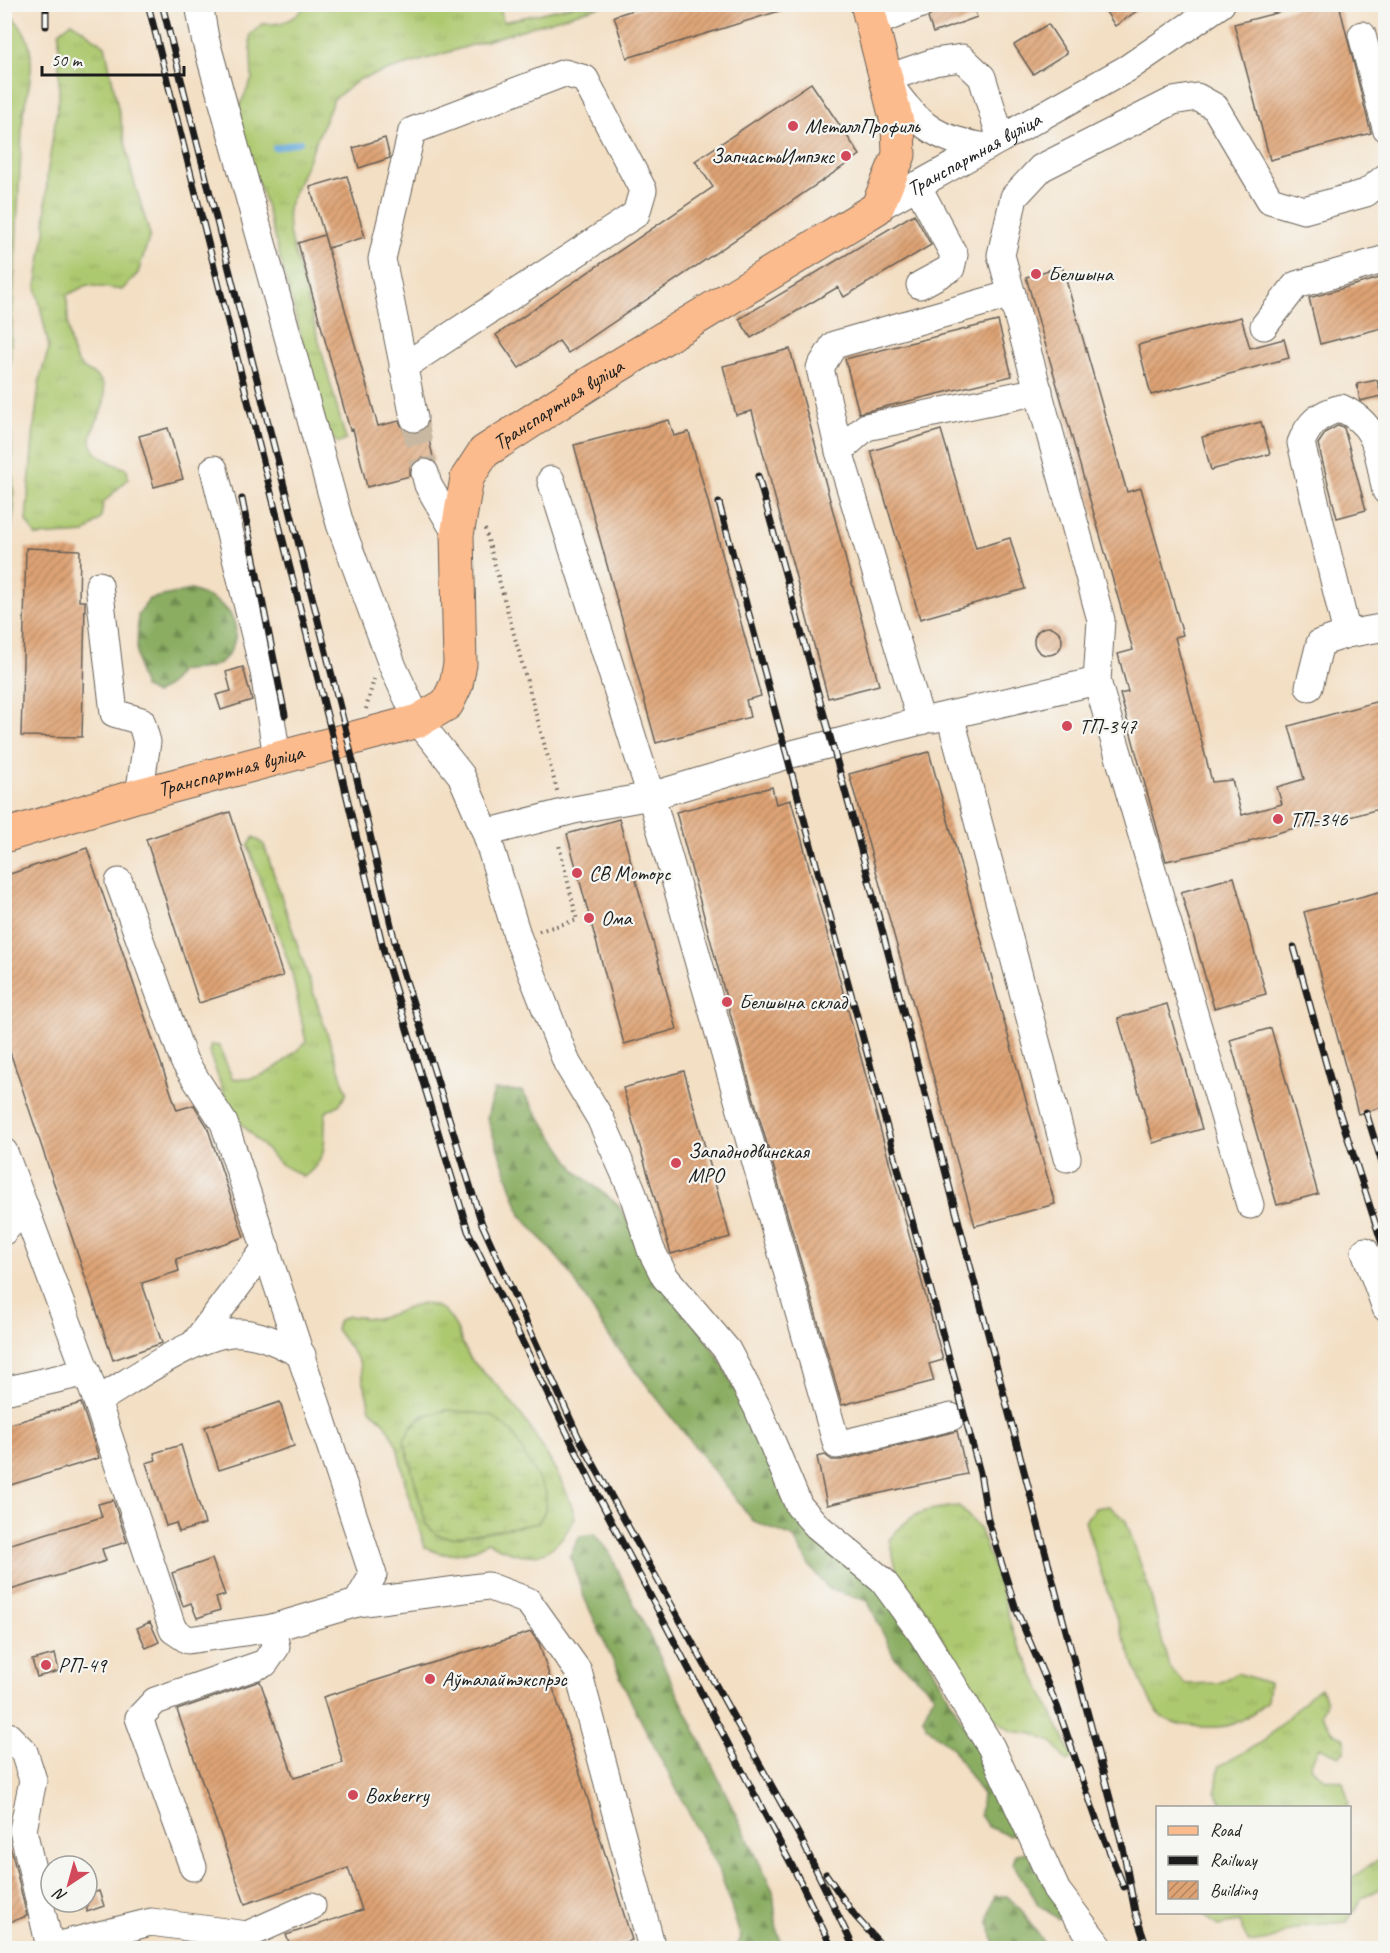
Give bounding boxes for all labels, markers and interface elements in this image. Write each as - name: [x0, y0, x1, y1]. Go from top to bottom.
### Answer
- scale bar: [42, 39, 184, 77]
- text: 50 m: [51, 49, 84, 71]
- street label: Транспартная вуліца: [902, 105, 1047, 202]
- place label: МеталлПрофиль: [805, 113, 921, 139]
- marker: МеталлПрофиль: [786, 119, 800, 133]
- place label: ЗапчастьИмпэкс: [711, 143, 836, 169]
- marker: ЗапчастьИмпэкс: [839, 149, 853, 163]
- place label: Белшына: [1048, 261, 1115, 287]
- marker: Белшына: [1029, 267, 1043, 281]
- street label: Транспартная вуліца: [488, 352, 630, 456]
- place label: ТП-347: [1079, 713, 1138, 739]
- marker: ТП-347: [1060, 719, 1074, 733]
- street label: Транспартная вуліца: [155, 738, 308, 802]
- place label: ТП-346: [1290, 806, 1348, 832]
- marker: ТП-346: [1271, 812, 1285, 826]
- place label: СВ Моторс: [589, 860, 672, 886]
- marker: СВ Моторс: [570, 866, 584, 880]
- place label: Ома: [601, 905, 633, 931]
- marker: Ома: [582, 911, 596, 925]
- place label: Белшына склад: [739, 989, 849, 1015]
- marker: Белшына склад: [720, 995, 734, 1009]
- place label: Западнодвинская МРО: [688, 1138, 810, 1188]
- marker: Западнодвинская МРО: [669, 1156, 683, 1170]
- place label: РП-49: [58, 1652, 108, 1678]
- marker: РП-49: [39, 1658, 53, 1672]
- place label: Аўталайтэкспрэс: [442, 1666, 568, 1692]
- marker: Аўталайтэкспрэс: [423, 1672, 437, 1686]
- place label: Boxberry: [365, 1782, 431, 1808]
- marker: Boxberry: [346, 1788, 360, 1802]
- legend: [1156, 1806, 1351, 1914]
- text: Road: [1210, 1819, 1243, 1841]
- text: Railway: [1210, 1849, 1258, 1871]
- north arrow: [39, 1854, 99, 1914]
- text: Building: [1210, 1879, 1259, 1901]
- text: N: [48, 1883, 71, 1906]

